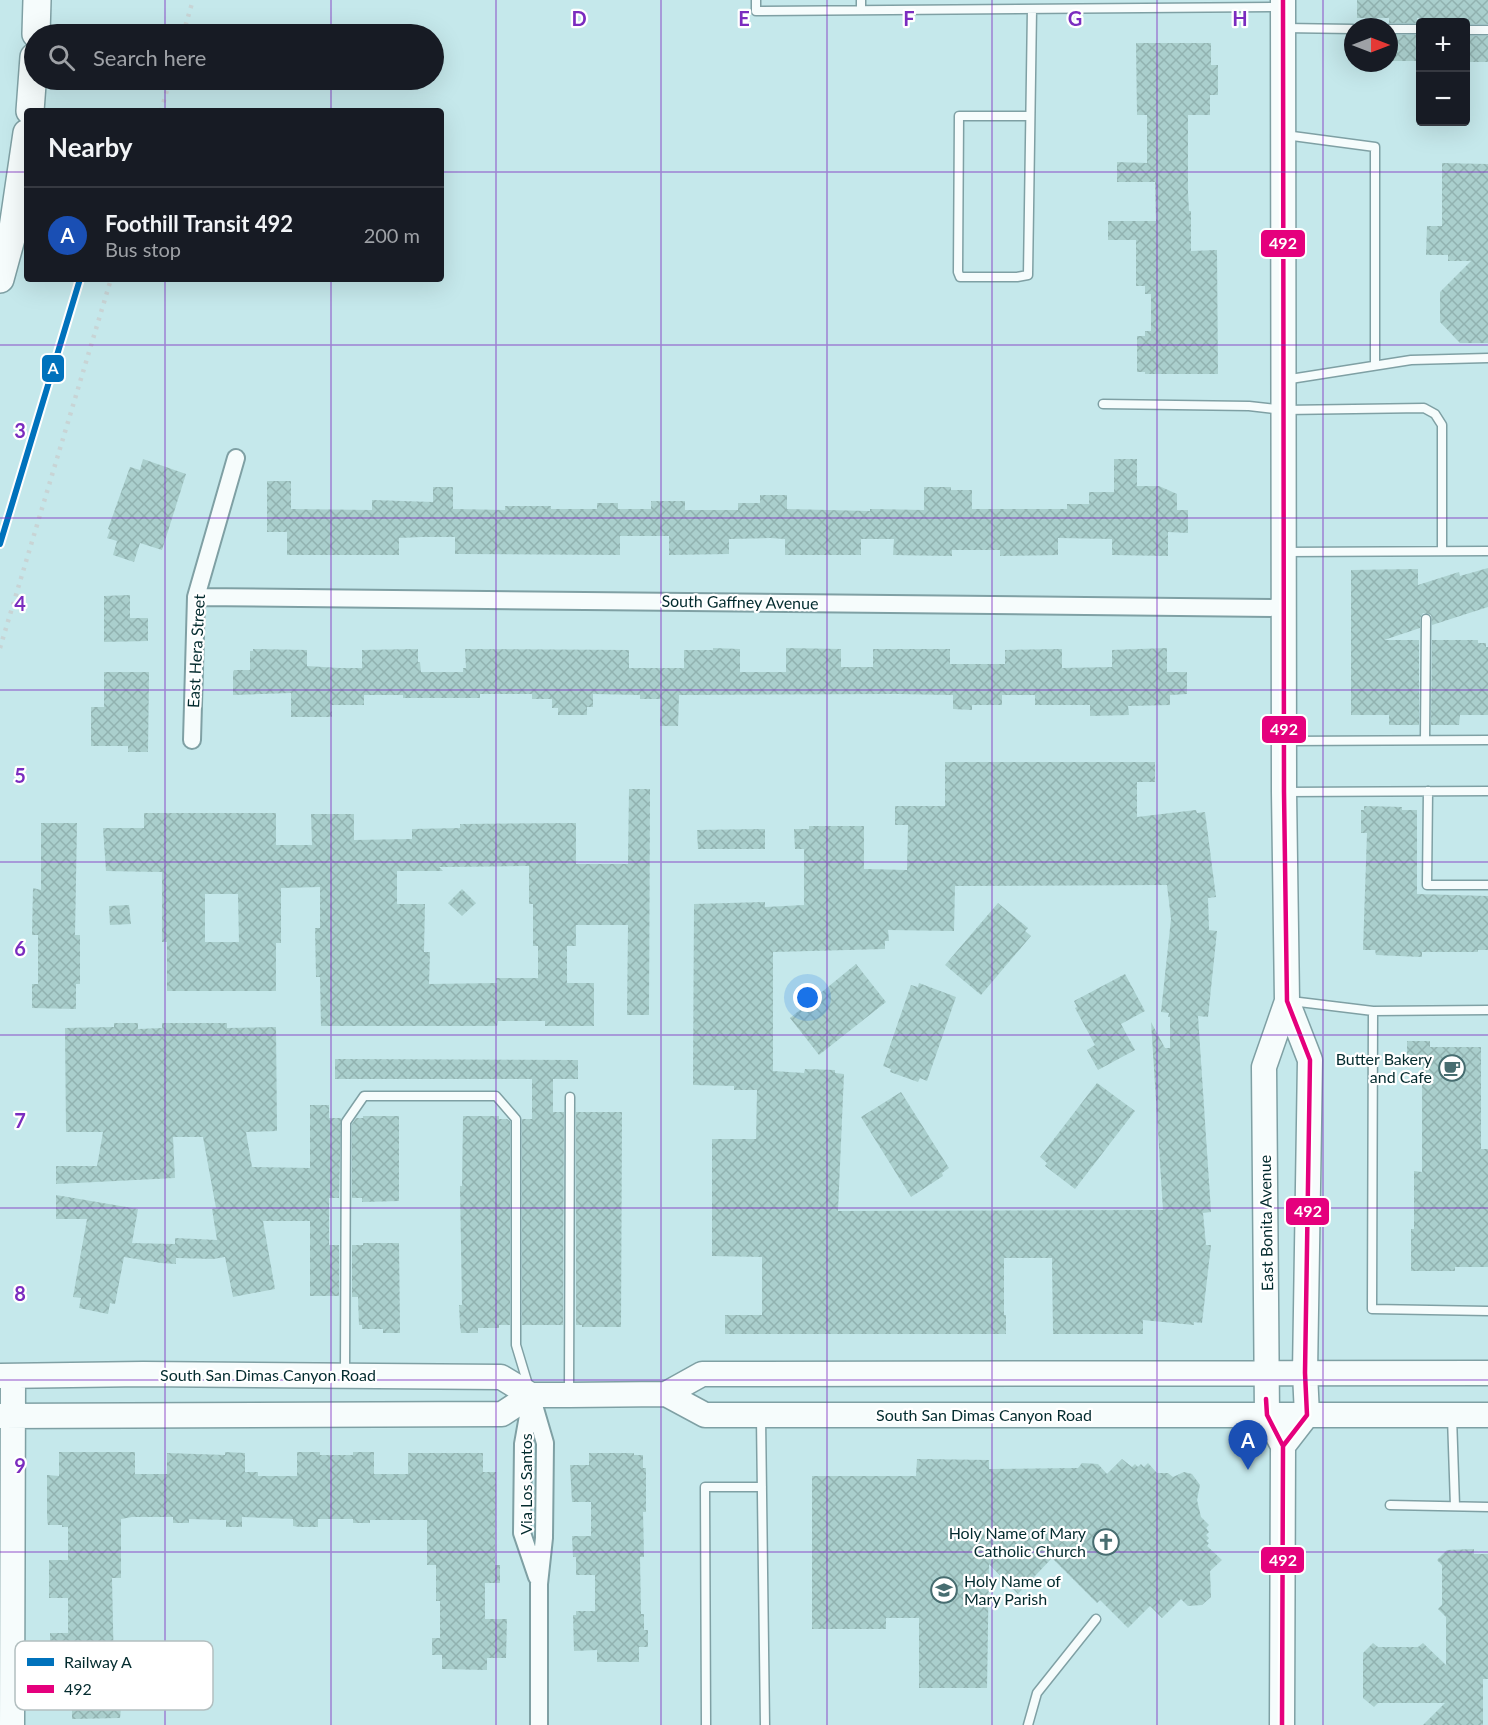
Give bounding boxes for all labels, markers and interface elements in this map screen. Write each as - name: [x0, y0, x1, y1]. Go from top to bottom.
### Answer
- text: D: [571, 6, 587, 30]
- text: E: [738, 6, 750, 30]
- text: F: [903, 6, 915, 30]
- text: G: [1068, 6, 1082, 30]
- text: H: [1232, 6, 1248, 30]
- north arrow: [1344, 18, 1398, 72]
- map controls: [1416, 18, 1470, 126]
- button: +: [1416, 18, 1470, 72]
- search box: [24, 24, 444, 90]
- icon: search: [45, 41, 78, 74]
- text: Search here: [93, 44, 206, 71]
- button: −: [1416, 72, 1470, 126]
- text: Nearby: [48, 131, 133, 163]
- text: Foothill Transit 492: [105, 210, 293, 237]
- text: A: [61, 223, 74, 247]
- text: 200 m: [364, 223, 420, 247]
- line badge: 492: [1260, 229, 1306, 258]
- text: 492: [1269, 233, 1297, 252]
- text: Bus stop: [105, 237, 181, 261]
- line badge: A: [41, 354, 65, 383]
- text: A: [46, 358, 59, 377]
- text: 3: [14, 418, 26, 442]
- text: 4: [14, 591, 26, 615]
- street label: South Gaffney Avenue: [661, 591, 819, 612]
- street label: East Hera Street: [183, 593, 208, 708]
- line badge: 492: [1261, 715, 1307, 744]
- text: 492: [1270, 719, 1298, 738]
- text: 5: [14, 763, 26, 787]
- text: 6: [14, 936, 26, 960]
- your location: [793, 983, 822, 1012]
- place label: Butter Bakery and Cafe: [1336, 1049, 1433, 1086]
- cafe icon: Butter Bakery and Cafe: [1437, 1053, 1467, 1083]
- text: 7: [14, 1108, 26, 1132]
- street label: East Bonita Avenue: [1255, 1155, 1276, 1291]
- line badge: 492: [1285, 1197, 1330, 1226]
- text: 492: [1294, 1201, 1322, 1220]
- text: 8: [14, 1281, 26, 1305]
- street label: South San Dimas Canyon Road: [160, 1365, 376, 1384]
- street label: South San Dimas Canyon Road: [876, 1405, 1092, 1424]
- pin: A: [1228, 1420, 1268, 1470]
- street label: Via Los Santos: [516, 1433, 535, 1535]
- text: 9: [14, 1453, 26, 1477]
- place label: Holy Name of Mary Catholic Church: [949, 1523, 1087, 1560]
- church icon: Holy Name of Mary Catholic Church: [1091, 1527, 1121, 1557]
- line badge: 492: [1260, 1546, 1305, 1574]
- text: 492: [1269, 1550, 1297, 1569]
- place label: Holy Name of Mary Parish: [964, 1571, 1061, 1608]
- school or university icon: Holy Name of Mary Parish: [929, 1575, 959, 1605]
- legend: [15, 1641, 213, 1710]
- text: Railway A: [64, 1652, 132, 1671]
- text: 492: [64, 1679, 92, 1698]

